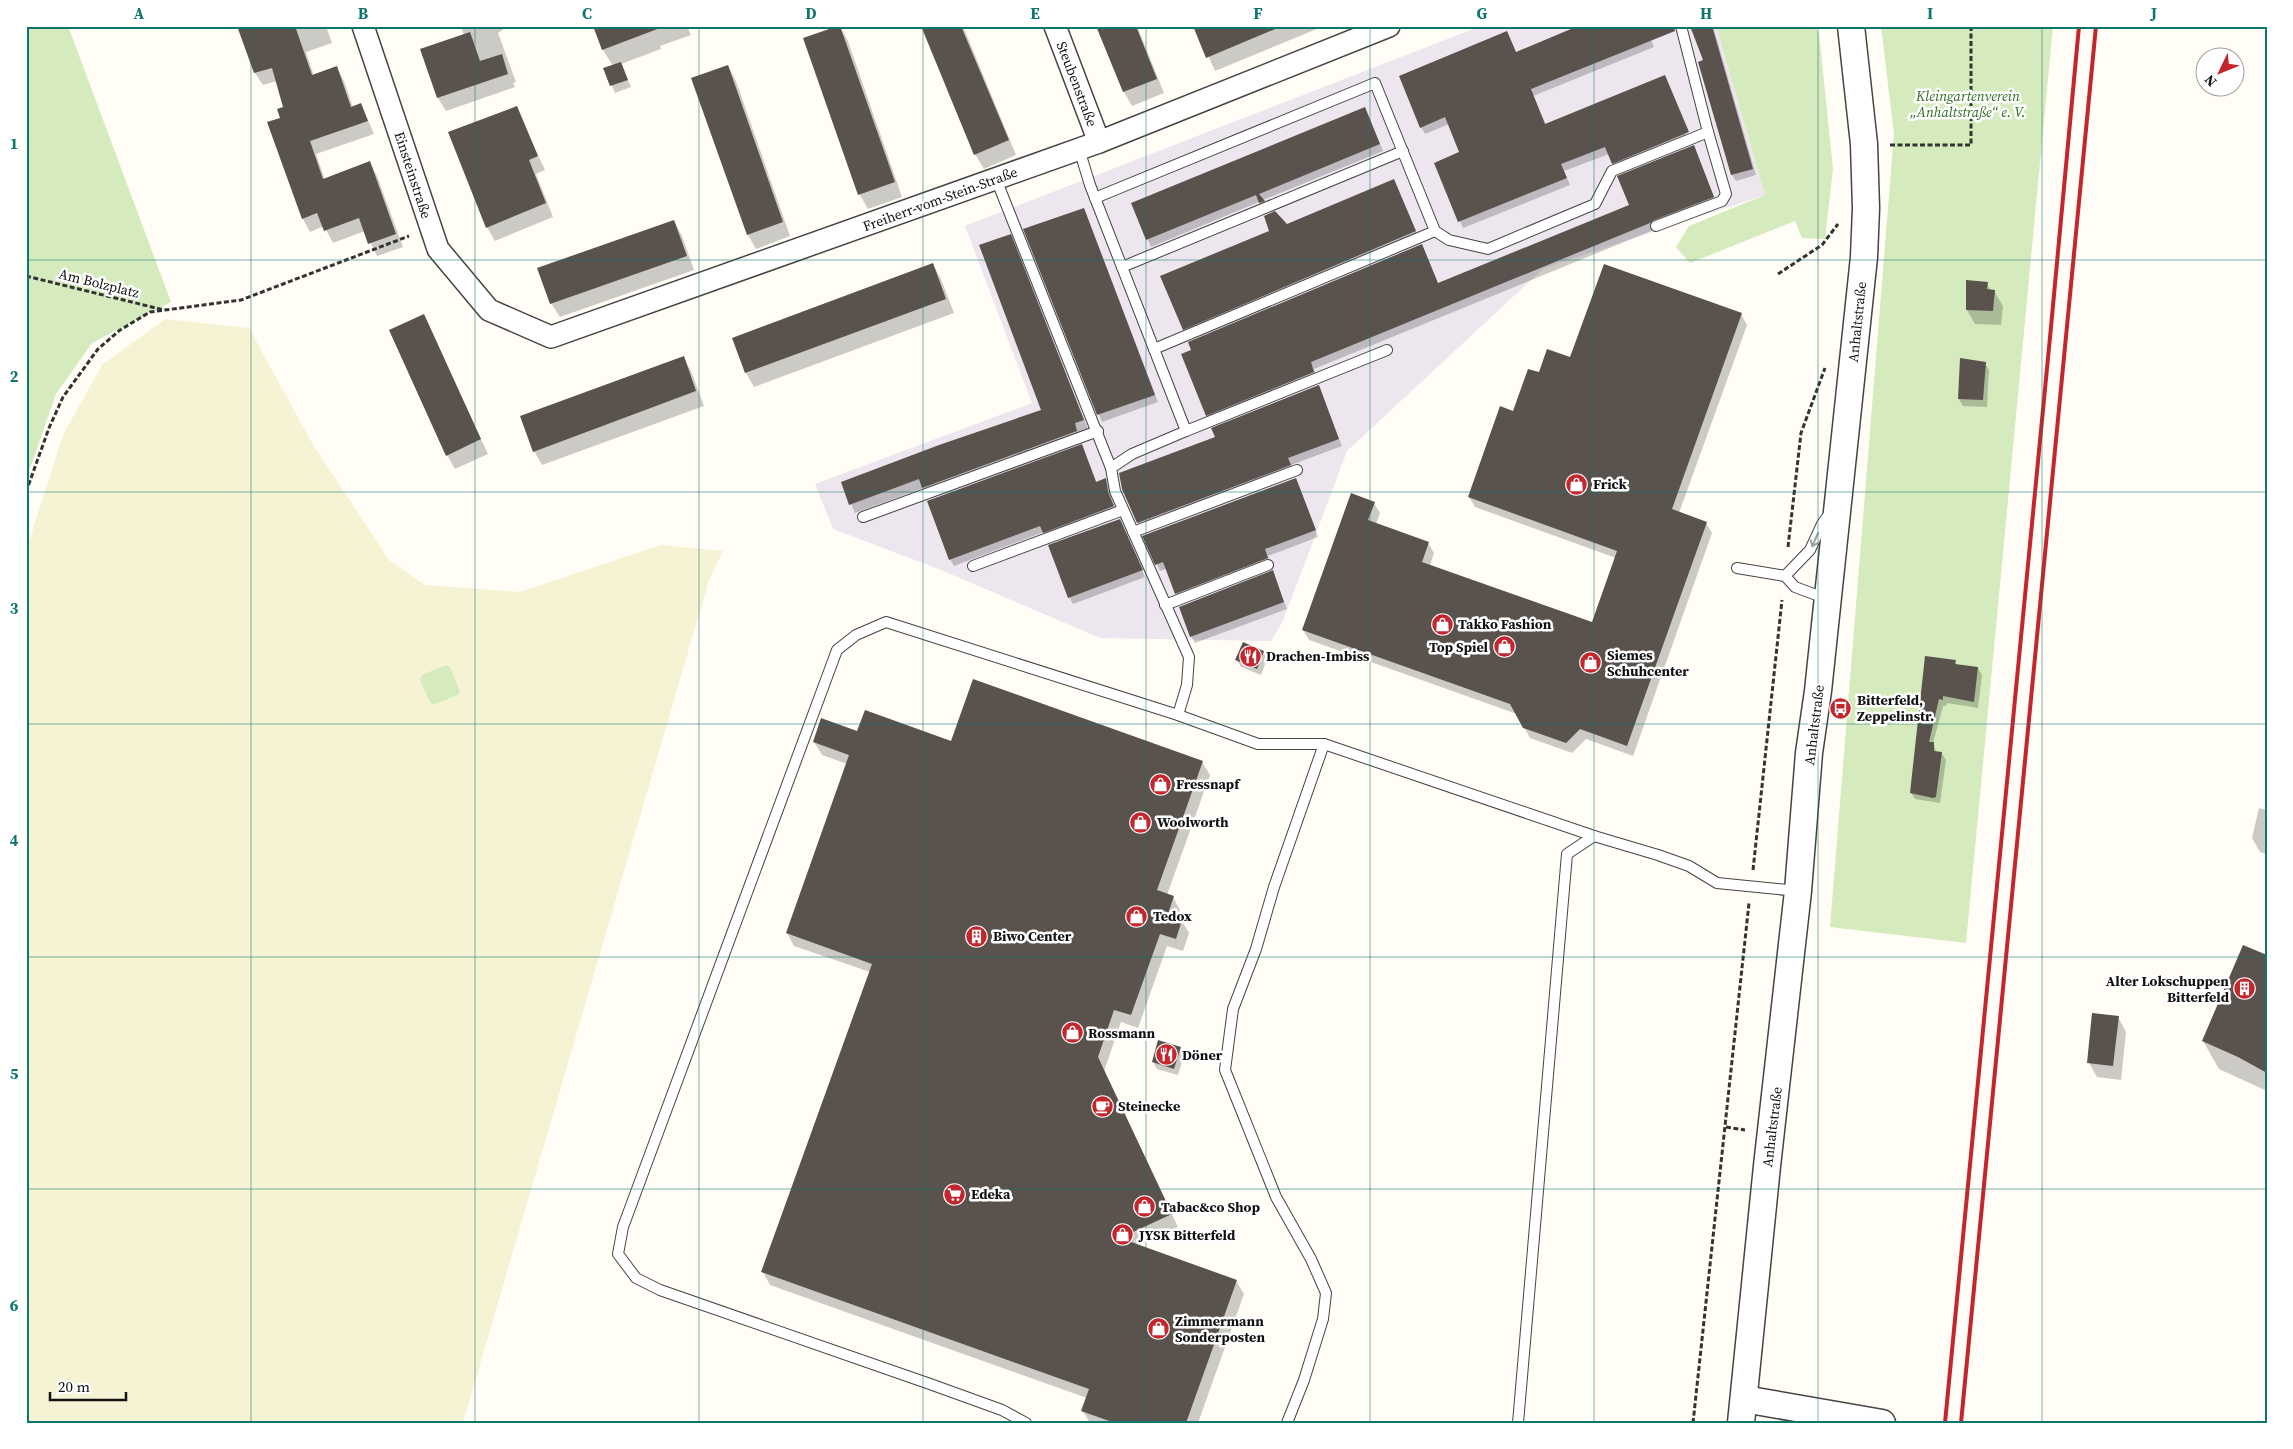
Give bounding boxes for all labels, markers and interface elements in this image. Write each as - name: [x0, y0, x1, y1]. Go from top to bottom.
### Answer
- text: A: [134, 2, 145, 24]
- text: B: [358, 2, 369, 24]
- text: C: [582, 2, 592, 24]
- text: D: [805, 2, 817, 24]
- text: E: [1030, 2, 1040, 24]
- text: F: [1253, 2, 1263, 24]
- text: G: [1477, 2, 1488, 24]
- text: H: [1700, 2, 1712, 24]
- text: I: [1927, 2, 1933, 24]
- text: J: [2150, 2, 2157, 24]
- street label: Steubenstraße: [1052, 39, 1102, 129]
- north arrow: [2196, 48, 2246, 98]
- text: N: [2200, 70, 2221, 91]
- park label: Kleingartenverein „Anhaltstraße“ e. V.: [1909, 86, 2026, 122]
- street label: Einsteinstraße: [390, 129, 436, 221]
- text: 1: [10, 132, 18, 154]
- street label: Freiherr-vom-Stein-Straße: [860, 162, 1020, 236]
- street label: Am Bolzplatz: [57, 263, 142, 303]
- street label: Anhaltstraße: [1843, 281, 1871, 363]
- text: 2: [10, 365, 19, 387]
- shop icon: Frick: [1565, 472, 1589, 496]
- place label: Frick: [1593, 474, 1627, 494]
- one-way arrow: [1809, 532, 1819, 547]
- text: 3: [10, 597, 19, 619]
- shop icon: Takko Fashion: [1430, 612, 1454, 636]
- place label: Takko Fashion: [1458, 614, 1552, 634]
- shop icon: Top Spiel: [1492, 635, 1516, 659]
- place label: Top Spiel: [1429, 637, 1488, 657]
- restaurant icon: Drachen-Imbiss: [1238, 644, 1262, 668]
- place label: Siemes Schuhcenter: [1607, 645, 1689, 681]
- place label: Drachen-Imbiss: [1266, 646, 1370, 666]
- shop icon: Siemes Schuhcenter: [1579, 651, 1603, 675]
- street label: Anhaltstraße: [1799, 684, 1829, 766]
- place label: Bitterfeld, Zeppelinstr.: [1857, 690, 1934, 726]
- bus stop icon: Bitterfeld, Zeppelinstr.: [1829, 696, 1853, 720]
- shop icon: Fressnapf: [1148, 772, 1172, 796]
- place label: Fressnapf: [1176, 774, 1241, 794]
- shop icon: Woolworth: [1129, 810, 1153, 834]
- place label: Woolworth: [1157, 812, 1229, 832]
- text: 4: [10, 829, 19, 851]
- shop icon: Tedox: [1125, 904, 1149, 928]
- place label: Tedox: [1153, 906, 1192, 926]
- building icon: Biwo Center: [965, 924, 989, 948]
- place label: Biwo Center: [993, 926, 1072, 946]
- place label: Alter Lokschuppen Bitterfeld: [2106, 971, 2230, 1007]
- building icon: Alter Lokschuppen Bitterfeld: [2233, 977, 2257, 1001]
- shop icon: Rossmann: [1060, 1021, 1084, 1045]
- place label: Rossmann: [1088, 1023, 1156, 1043]
- restaurant icon: Döner: [1154, 1043, 1178, 1067]
- place label: Döner: [1182, 1045, 1223, 1065]
- text: 5: [10, 1062, 19, 1084]
- street label: Anhaltstraße: [1757, 1086, 1787, 1168]
- cafe icon: Steinecke: [1090, 1094, 1114, 1118]
- place label: Steinecke: [1118, 1096, 1180, 1116]
- supermarket icon: Edeka: [943, 1182, 967, 1206]
- place label: Edeka: [971, 1184, 1011, 1204]
- shop icon: Tabac&co Shop: [1133, 1195, 1157, 1219]
- place label: Tabac&co Shop: [1161, 1197, 1260, 1217]
- shop icon: JYSK Bitterfeld: [1111, 1223, 1135, 1247]
- place label: JYSK Bitterfeld: [1138, 1225, 1236, 1245]
- text: 6: [10, 1294, 19, 1316]
- place label: Zimmermann Sonderposten: [1175, 1311, 1265, 1347]
- shop icon: Zimmermann Sonderposten: [1147, 1317, 1171, 1341]
- scale bar: [50, 1369, 126, 1401]
- text: 20 m: [58, 1376, 90, 1397]

